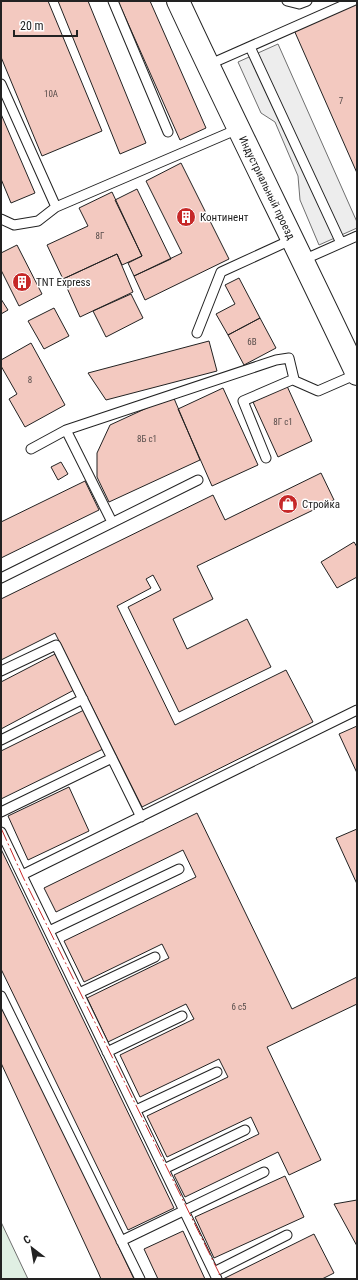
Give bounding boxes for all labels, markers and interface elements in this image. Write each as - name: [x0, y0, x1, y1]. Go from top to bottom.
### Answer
- scale bar: [14, 12, 77, 38]
- text: 20 m: [20, 19, 44, 33]
- house number: 10А: [44, 89, 58, 99]
- house number: 7: [339, 96, 344, 106]
- street label: Индустриальный проезд: [237, 134, 298, 242]
- building icon: Континент: [175, 206, 197, 228]
- place label: Континент: [200, 211, 249, 224]
- house number: 8Г: [96, 231, 105, 241]
- building icon: TNT Express: [11, 271, 33, 293]
- place label: TNT Express: [36, 276, 91, 289]
- house number: 6В: [247, 337, 257, 347]
- house number: 8: [28, 375, 32, 385]
- house number: 8Г с1: [273, 417, 293, 427]
- house number: 8Б с1: [137, 434, 157, 444]
- shop icon: Стройка: [277, 493, 299, 515]
- place label: Стройка: [302, 498, 340, 511]
- house number: 6 с5: [231, 1002, 247, 1012]
- north arrow: [12, 1228, 52, 1268]
- text: С: [21, 1233, 33, 1247]

